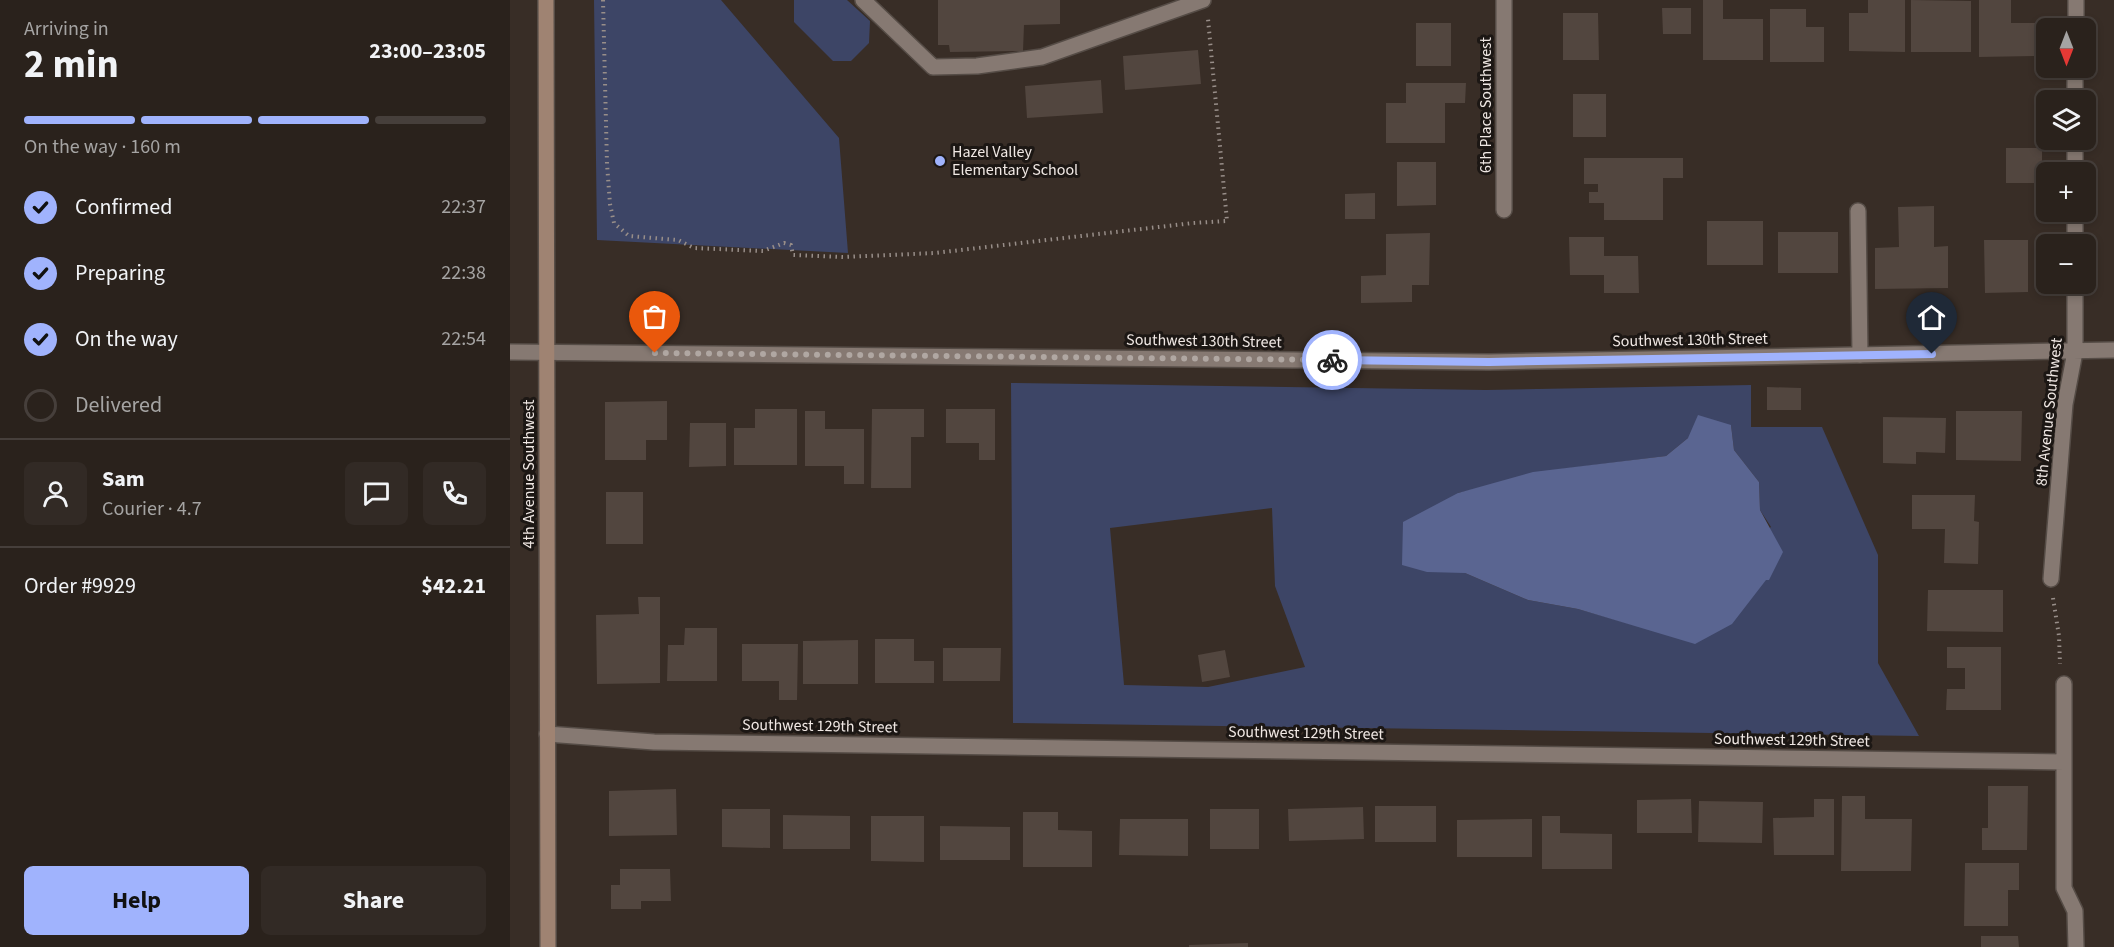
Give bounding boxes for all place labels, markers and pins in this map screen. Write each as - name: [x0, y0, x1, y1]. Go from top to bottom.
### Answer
- place label: Hazel Valley Elementary School: [952, 141, 1078, 181]
- marker: Hazel Valley Elementary School: [933, 154, 947, 168]
- pin: [629, 291, 680, 353]
- pin: [1906, 292, 1957, 354]

